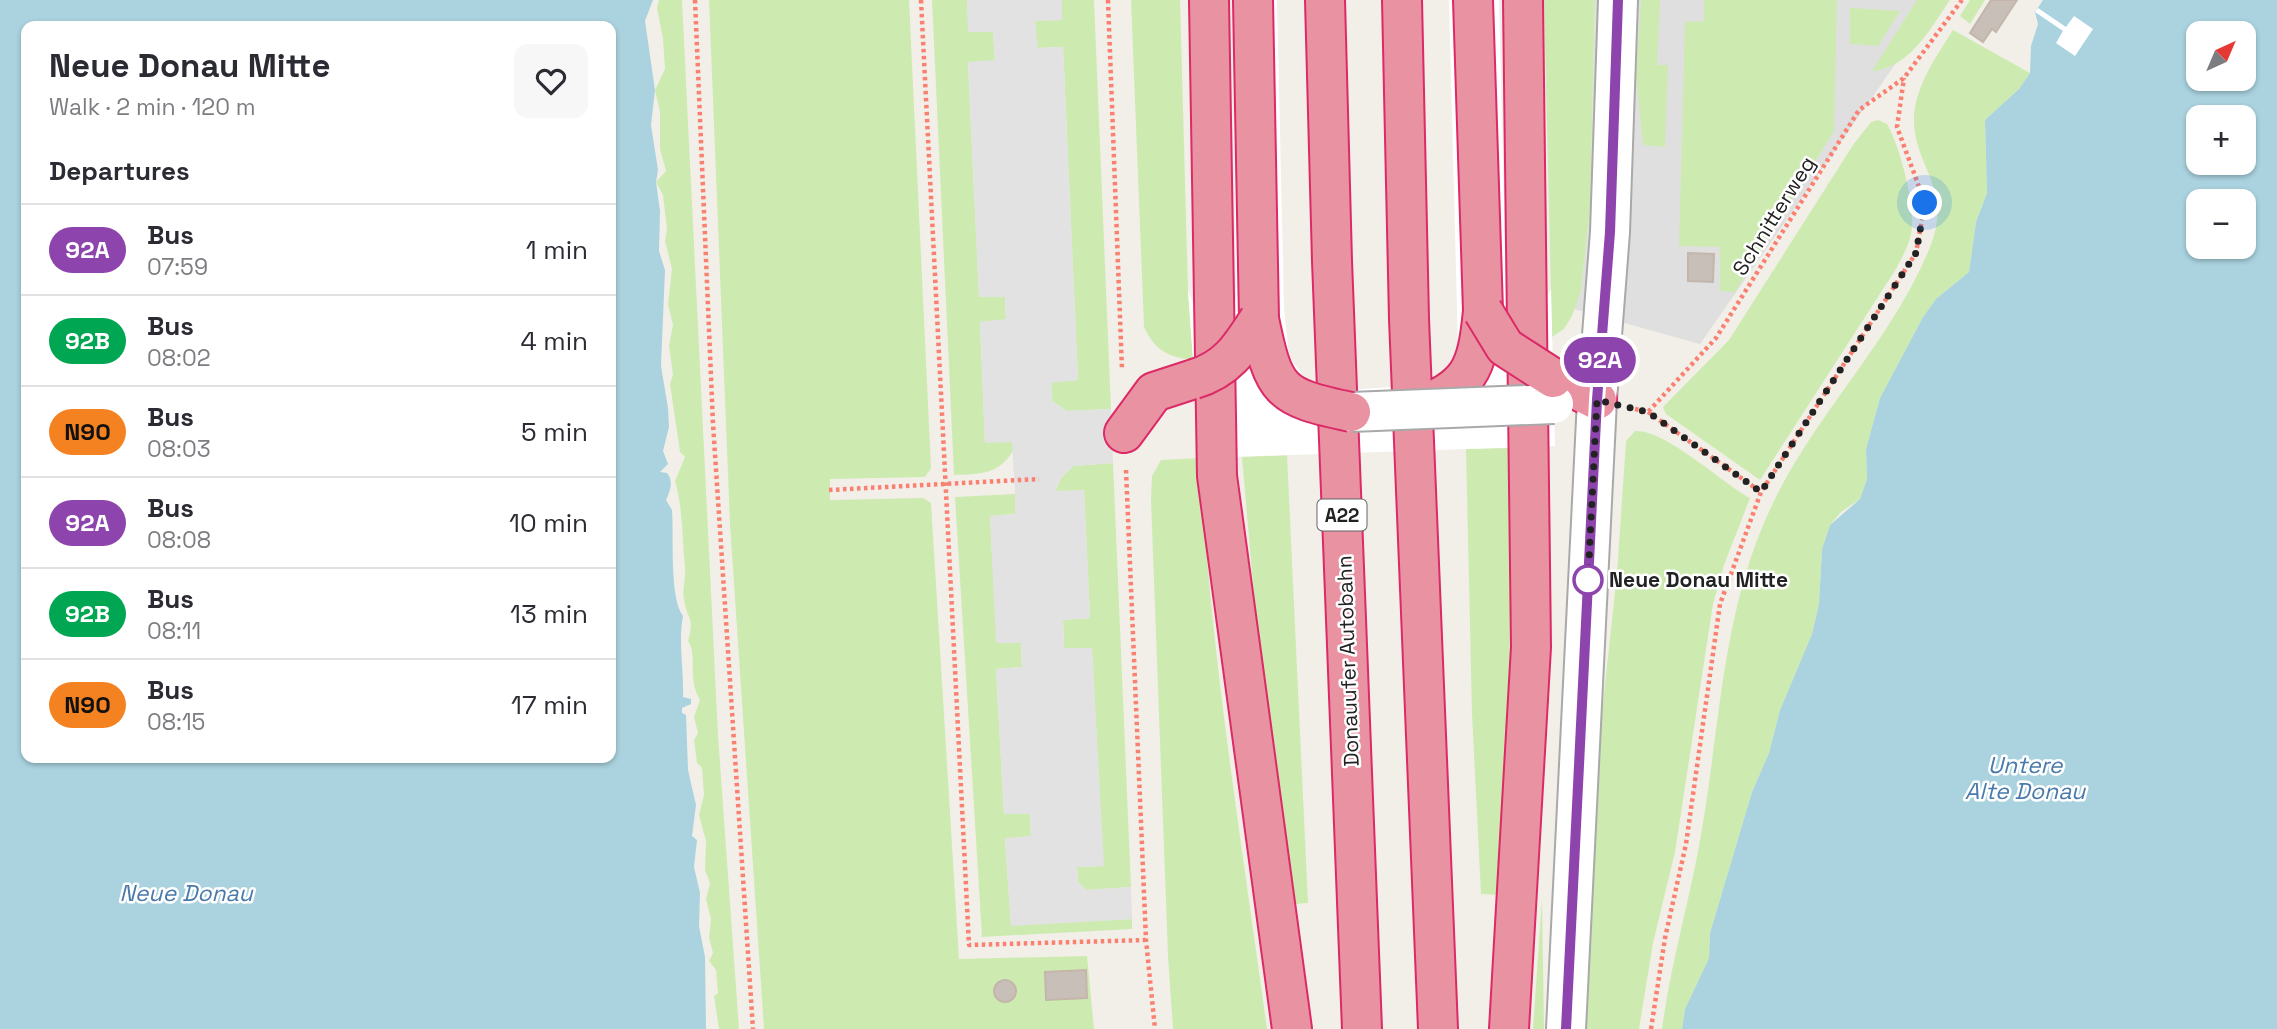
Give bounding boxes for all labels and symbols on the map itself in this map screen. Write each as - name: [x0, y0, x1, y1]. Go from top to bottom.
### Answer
- north arrow: [2186, 21, 2256, 91]
- street label: Schnitterweg: [1726, 151, 1821, 280]
- your location: [1907, 185, 1942, 220]
- line badge: 92A: [1560, 337, 1640, 383]
- road number: A22: [1318, 500, 1366, 530]
- street label: Donauufer Autobahn: [1330, 555, 1365, 767]
- marker: Neue Donau Mitte: [1573, 565, 1603, 595]
- place label: Neue Donau Mitte: [1609, 566, 1788, 593]
- water label: Untere Alte Donau: [1965, 750, 2086, 806]
- water label: Neue Donau: [119, 878, 253, 908]

